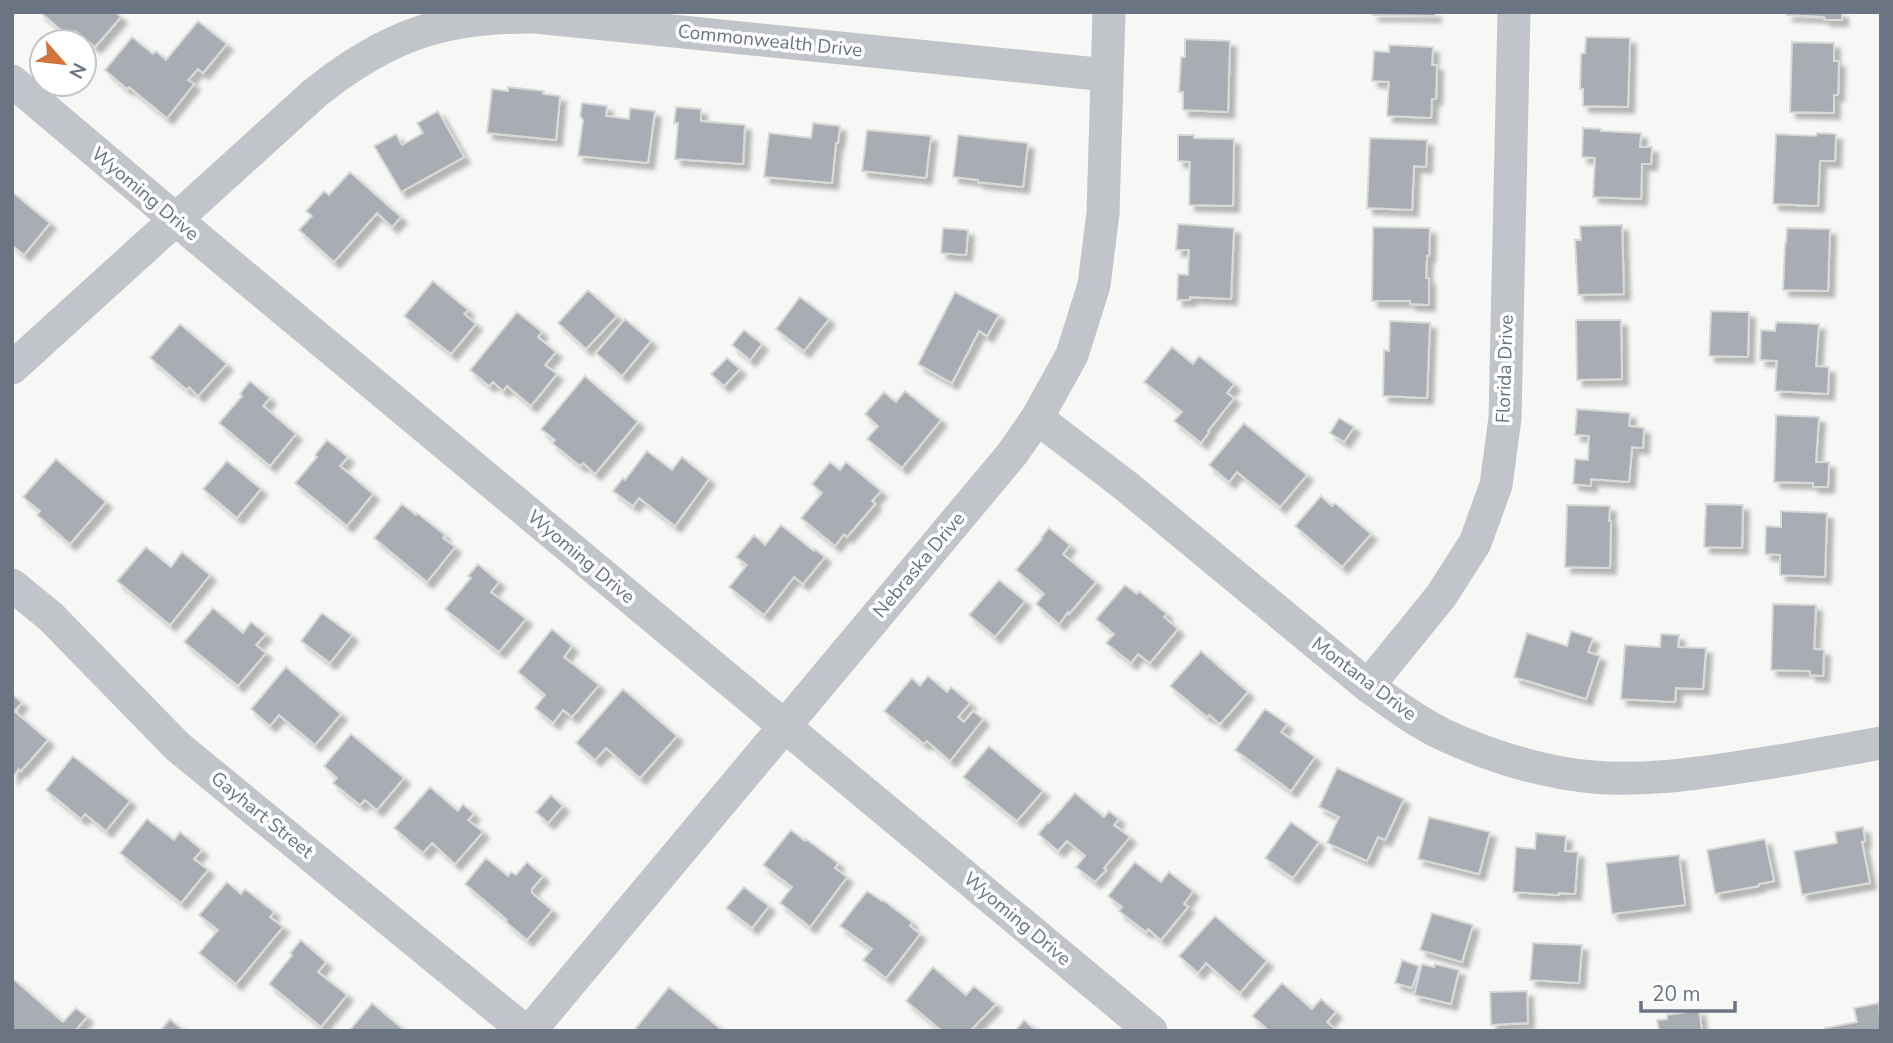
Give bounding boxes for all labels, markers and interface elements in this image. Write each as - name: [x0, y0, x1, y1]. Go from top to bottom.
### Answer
- street label: Commonwealth Drive: [676, 18, 864, 64]
- north arrow: [28, 28, 98, 98]
- text: N: [62, 58, 92, 83]
- street label: Wyoming Drive: [86, 141, 204, 247]
- street label: Florida Drive: [1490, 314, 1520, 424]
- street label: Wyoming Drive: [522, 504, 640, 610]
- street label: Nebraska Drive: [867, 507, 971, 623]
- street label: Montana Drive: [1306, 631, 1422, 727]
- street label: Gayhart Street: [205, 766, 319, 865]
- street label: Wyoming Drive: [958, 866, 1076, 972]
- scale bar: [1641, 970, 1736, 1014]
- text: 20 m: [1652, 980, 1701, 1008]

